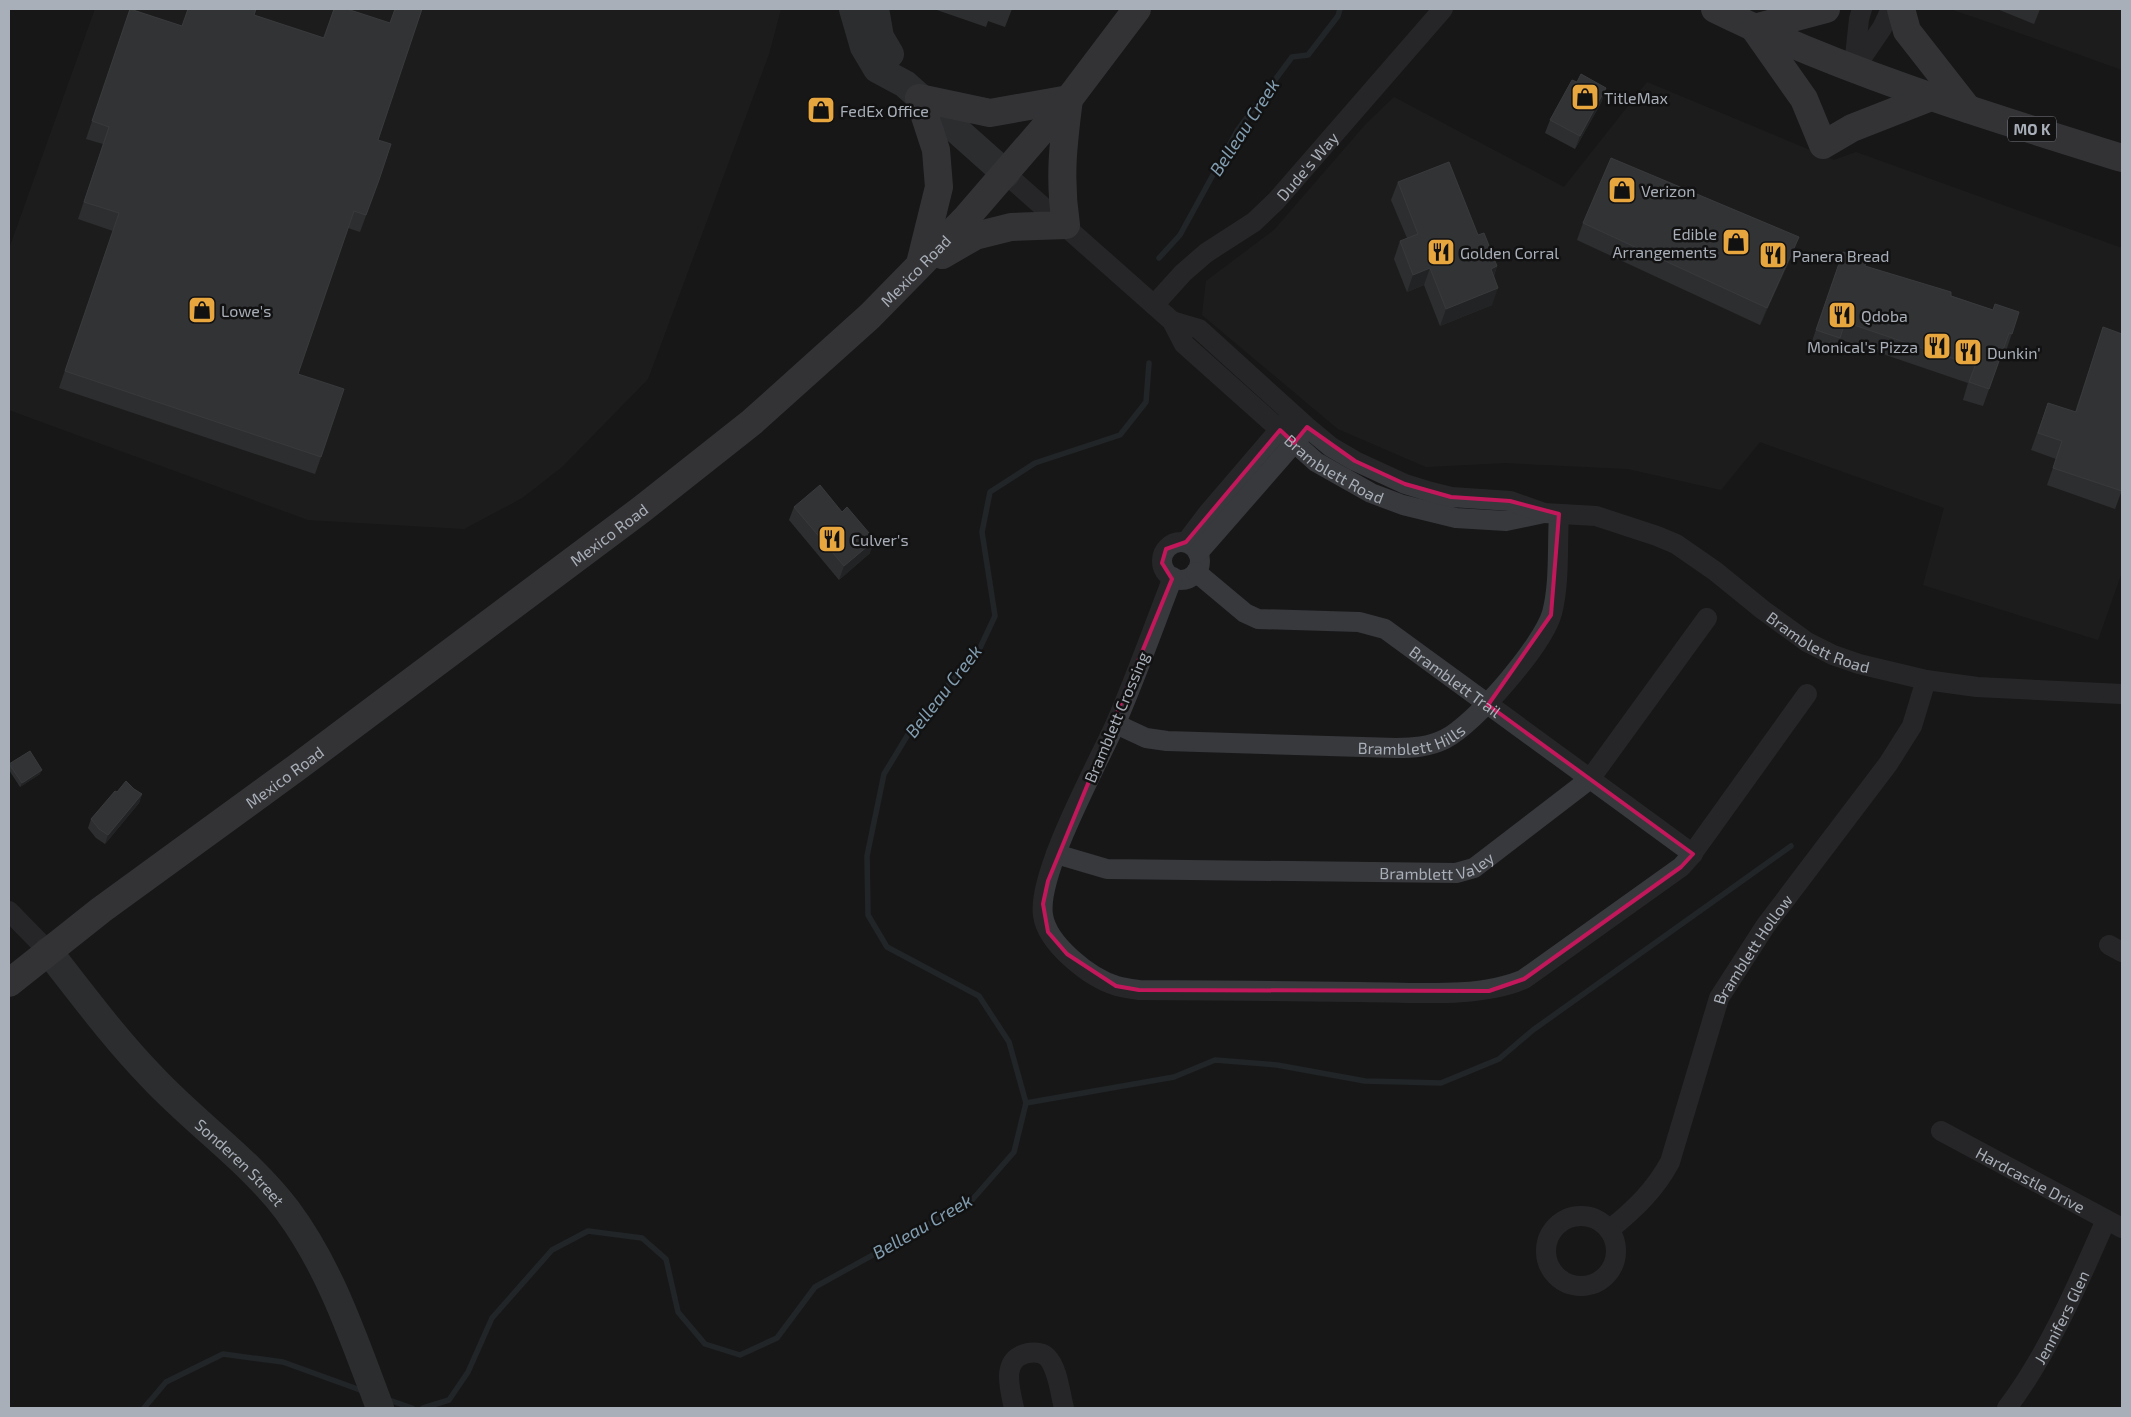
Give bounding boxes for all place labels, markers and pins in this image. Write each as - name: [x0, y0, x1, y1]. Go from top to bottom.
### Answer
- shop icon: TitleMax: [1570, 82, 1600, 112]
- place label: TitleMax: [1604, 88, 1669, 107]
- shop icon: FedEx Office: [806, 95, 836, 125]
- place label: FedEx Office: [840, 101, 929, 120]
- shop icon: Verizon: [1607, 175, 1637, 205]
- place label: Verizon: [1641, 181, 1696, 200]
- place label: Edible Arrangements: [1613, 224, 1717, 261]
- shop icon: Edible Arrangements: [1721, 227, 1751, 257]
- restaurant icon: Golden Corral: [1426, 237, 1456, 267]
- restaurant icon: Panera Bread: [1758, 240, 1788, 270]
- place label: Golden Corral: [1460, 243, 1559, 262]
- place label: Panera Bread: [1792, 246, 1890, 265]
- shop icon: Lowe's: [187, 295, 217, 325]
- restaurant icon: Qdoba: [1827, 300, 1857, 330]
- place label: Lowe's: [221, 301, 271, 320]
- place label: Qdoba: [1861, 306, 1908, 326]
- restaurant icon: Monical's Pizza: [1922, 331, 1952, 361]
- place label: Monical's Pizza: [1807, 337, 1918, 356]
- restaurant icon: Dunkin': [1953, 337, 1983, 367]
- place label: Dunkin': [1987, 343, 2041, 362]
- restaurant icon: Culver's: [817, 524, 847, 554]
- place label: Culver's: [851, 530, 909, 549]

